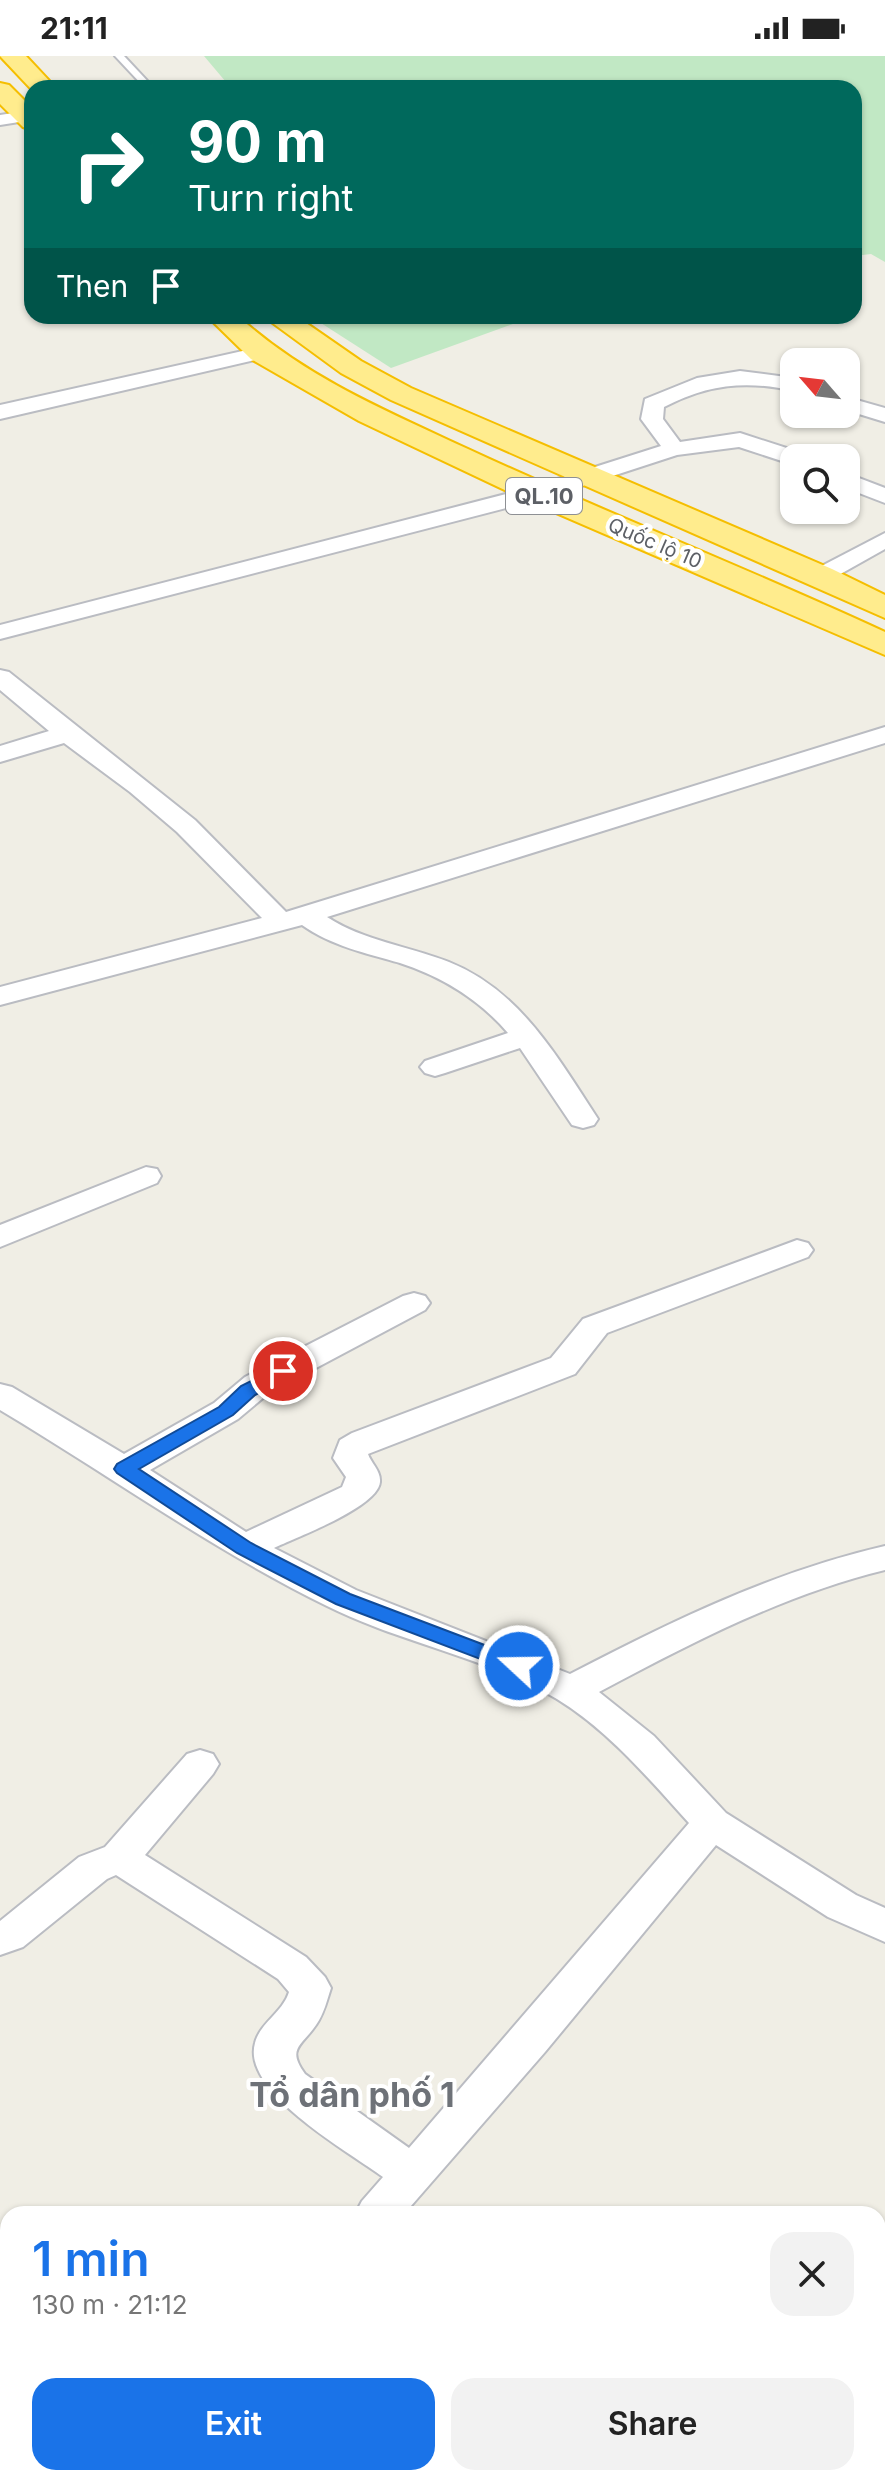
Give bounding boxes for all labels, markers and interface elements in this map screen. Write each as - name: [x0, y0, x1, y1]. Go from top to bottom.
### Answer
- text: 21:11: [40, 10, 108, 46]
- text: 90 m: [188, 108, 327, 176]
- icon: right: [56, 112, 160, 216]
- text: Turn right: [188, 176, 353, 220]
- icon: arrive: [144, 264, 188, 308]
- text: Then: [56, 268, 128, 304]
- north arrow: [780, 348, 860, 428]
- map controls: [780, 348, 860, 524]
- button: search: [780, 444, 860, 524]
- road number: QL.10: [506, 478, 582, 514]
- street label: Quốc lộ 10: [605, 513, 705, 573]
- pin: [249, 1337, 317, 1405]
- icon: arrive: [261, 1349, 305, 1393]
- position arrow: [477, 1624, 561, 1708]
- district label: Tổ dân phố 1: [249, 2074, 455, 2115]
- text: 1 min: [32, 2229, 150, 2288]
- button: close: [770, 2232, 854, 2316]
- text: 130 m · 21:12: [32, 2289, 188, 2320]
- button: Exit: [32, 2378, 435, 2470]
- button: Share: [451, 2378, 854, 2470]

